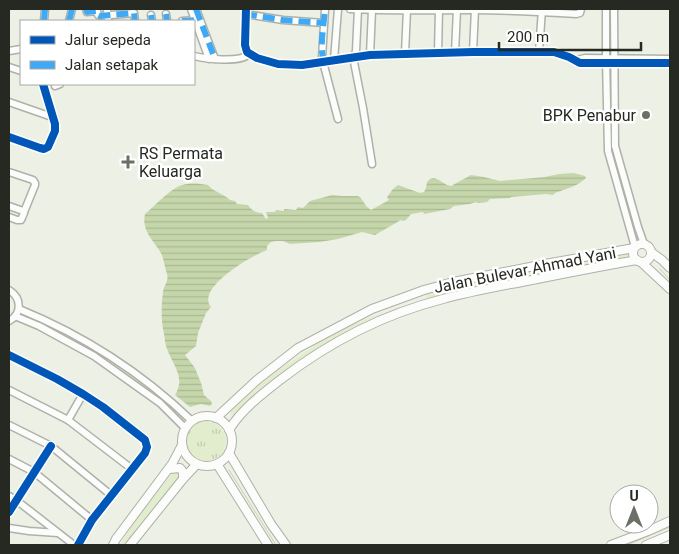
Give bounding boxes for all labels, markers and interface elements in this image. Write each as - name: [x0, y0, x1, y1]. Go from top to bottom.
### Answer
- legend: [20, 20, 195, 85]
- scale bar: [499, 20, 642, 52]
- text: 200 m: [507, 28, 549, 46]
- text: Jalur sepeda: [65, 31, 151, 49]
- text: Jalan setapak: [65, 56, 159, 74]
- place label: BPK Penabur: [543, 106, 637, 125]
- marker: BPK Penabur: [640, 109, 652, 121]
- place label: RS Permata Keluarga: [139, 144, 223, 181]
- marker: RS Permata Keluarga: [121, 155, 135, 169]
- street label: Jalan Bulevar Ahmad Yani: [432, 243, 618, 297]
- north arrow: [609, 484, 659, 534]
- text: U: [629, 488, 639, 504]

